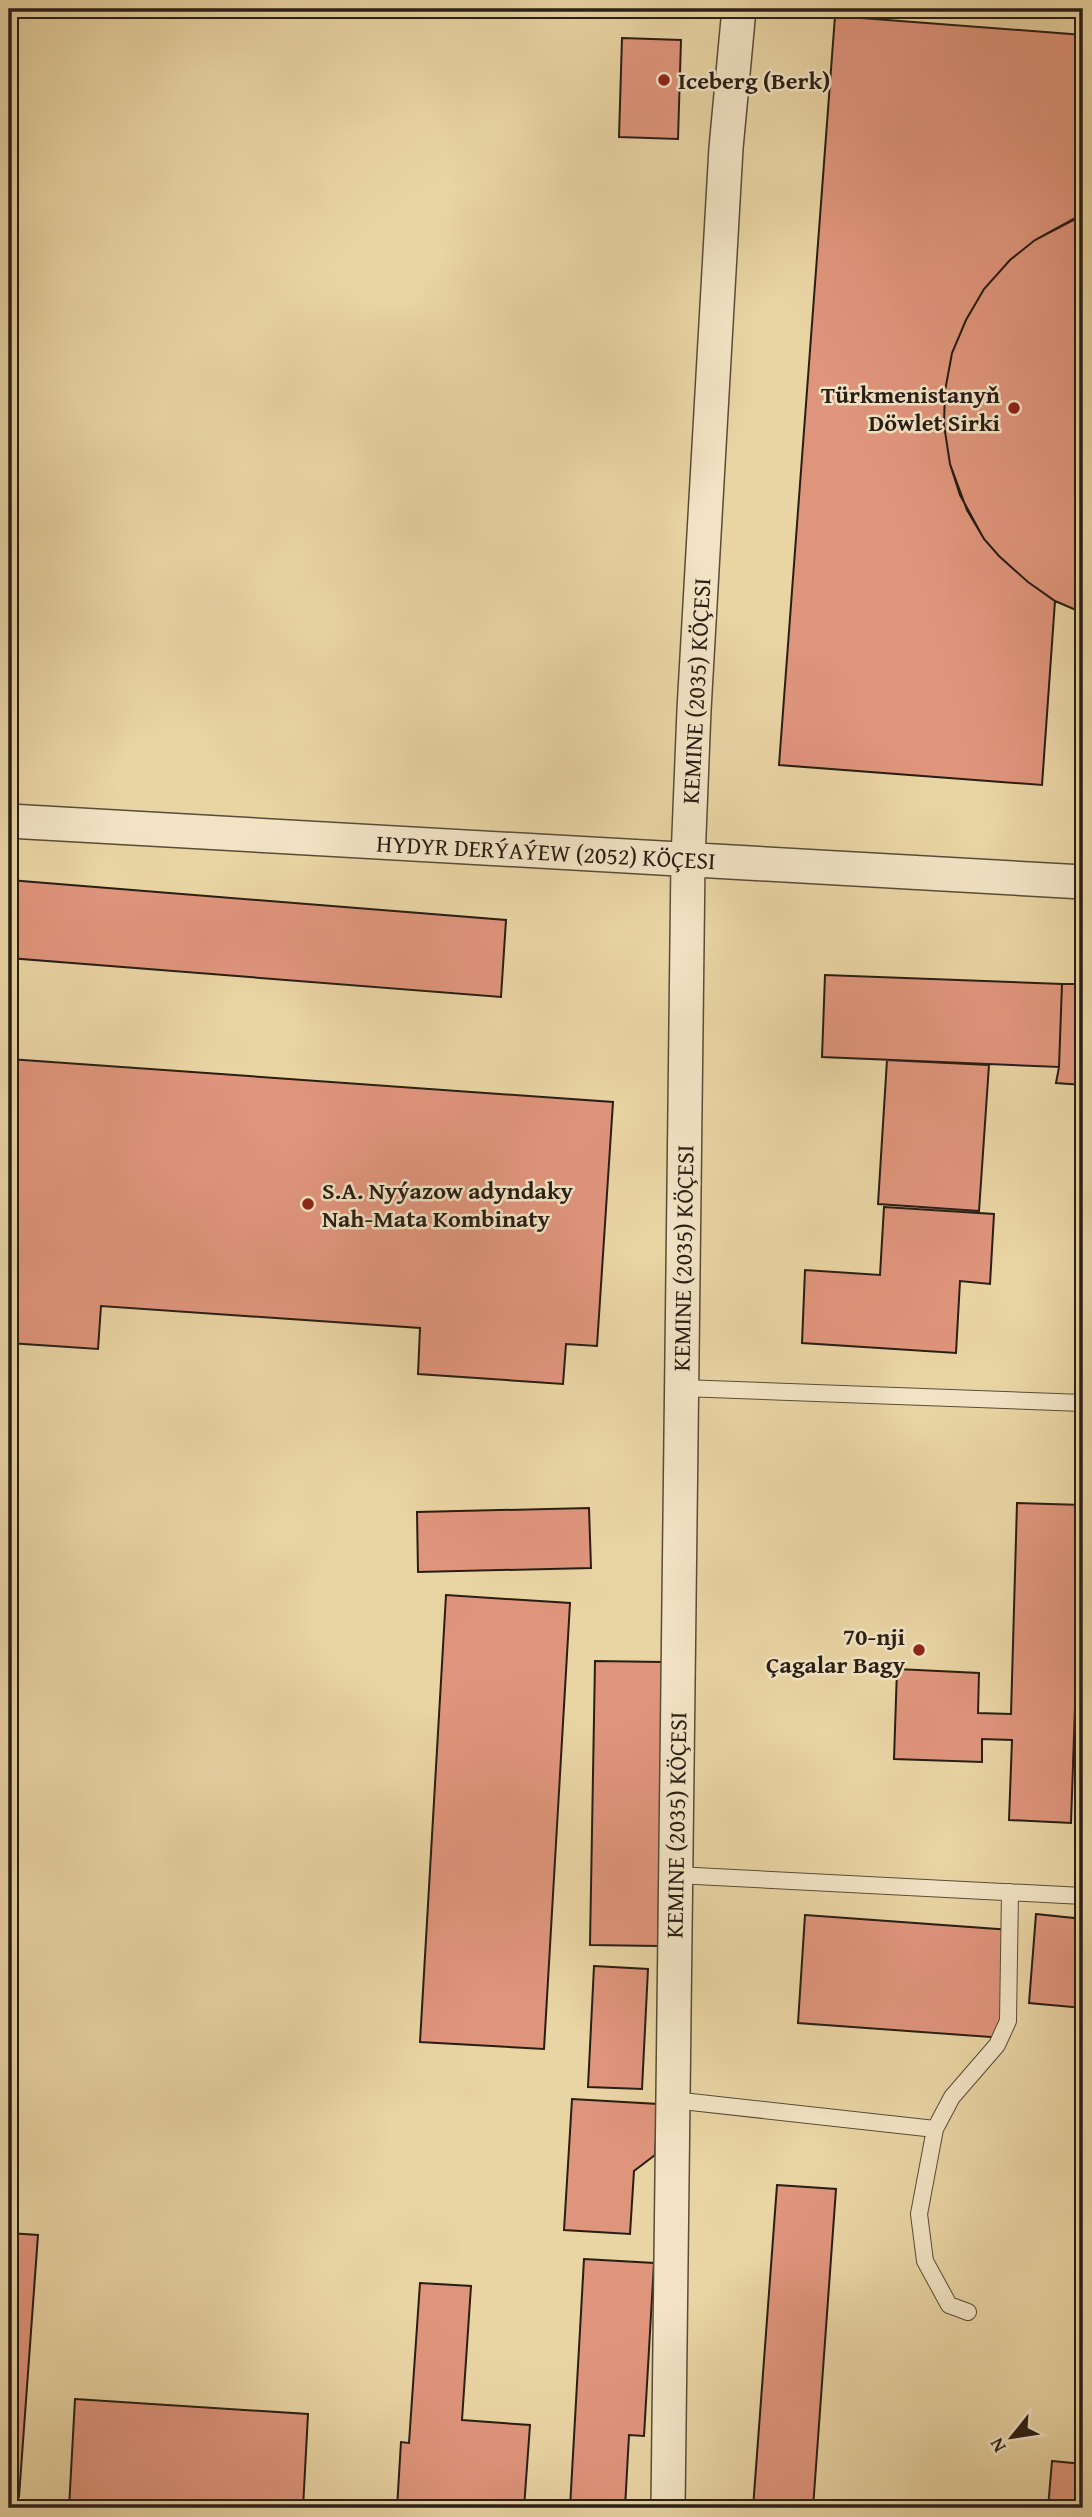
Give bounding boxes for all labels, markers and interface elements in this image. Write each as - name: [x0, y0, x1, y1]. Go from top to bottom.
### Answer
- place label: Iceberg (Berk): [678, 63, 830, 98]
- marker: Iceberg (Berk): [656, 72, 672, 88]
- place label: Türkmenistanyň Döwlet Sirki: [821, 377, 1000, 440]
- marker: Türkmenistanyň Döwlet Sirki: [1006, 400, 1022, 416]
- street label: KEMINE (2035) KÖÇESI: [673, 577, 719, 805]
- street label: HYDYR DERÝAÝEW (2052) KÖÇESI: [376, 826, 716, 878]
- street label: KEMINE (2035) KÖÇESI: [664, 1144, 702, 1372]
- place label: S.A. Nyýazow adyndaky Nah-Mata Kombinaty: [322, 1173, 573, 1236]
- marker: S.A. Nyýazow adyndaky Nah-Mata Kombinaty: [300, 1196, 316, 1212]
- place label: 70-nji Çagalar Bagy: [766, 1619, 906, 1682]
- marker: 70-nji Çagalar Bagy: [911, 1642, 927, 1658]
- street label: KEMINE (2035) KÖÇESI: [657, 1711, 695, 1939]
- north arrow: [976, 2402, 1046, 2472]
- text: N: [982, 2433, 1013, 2458]

